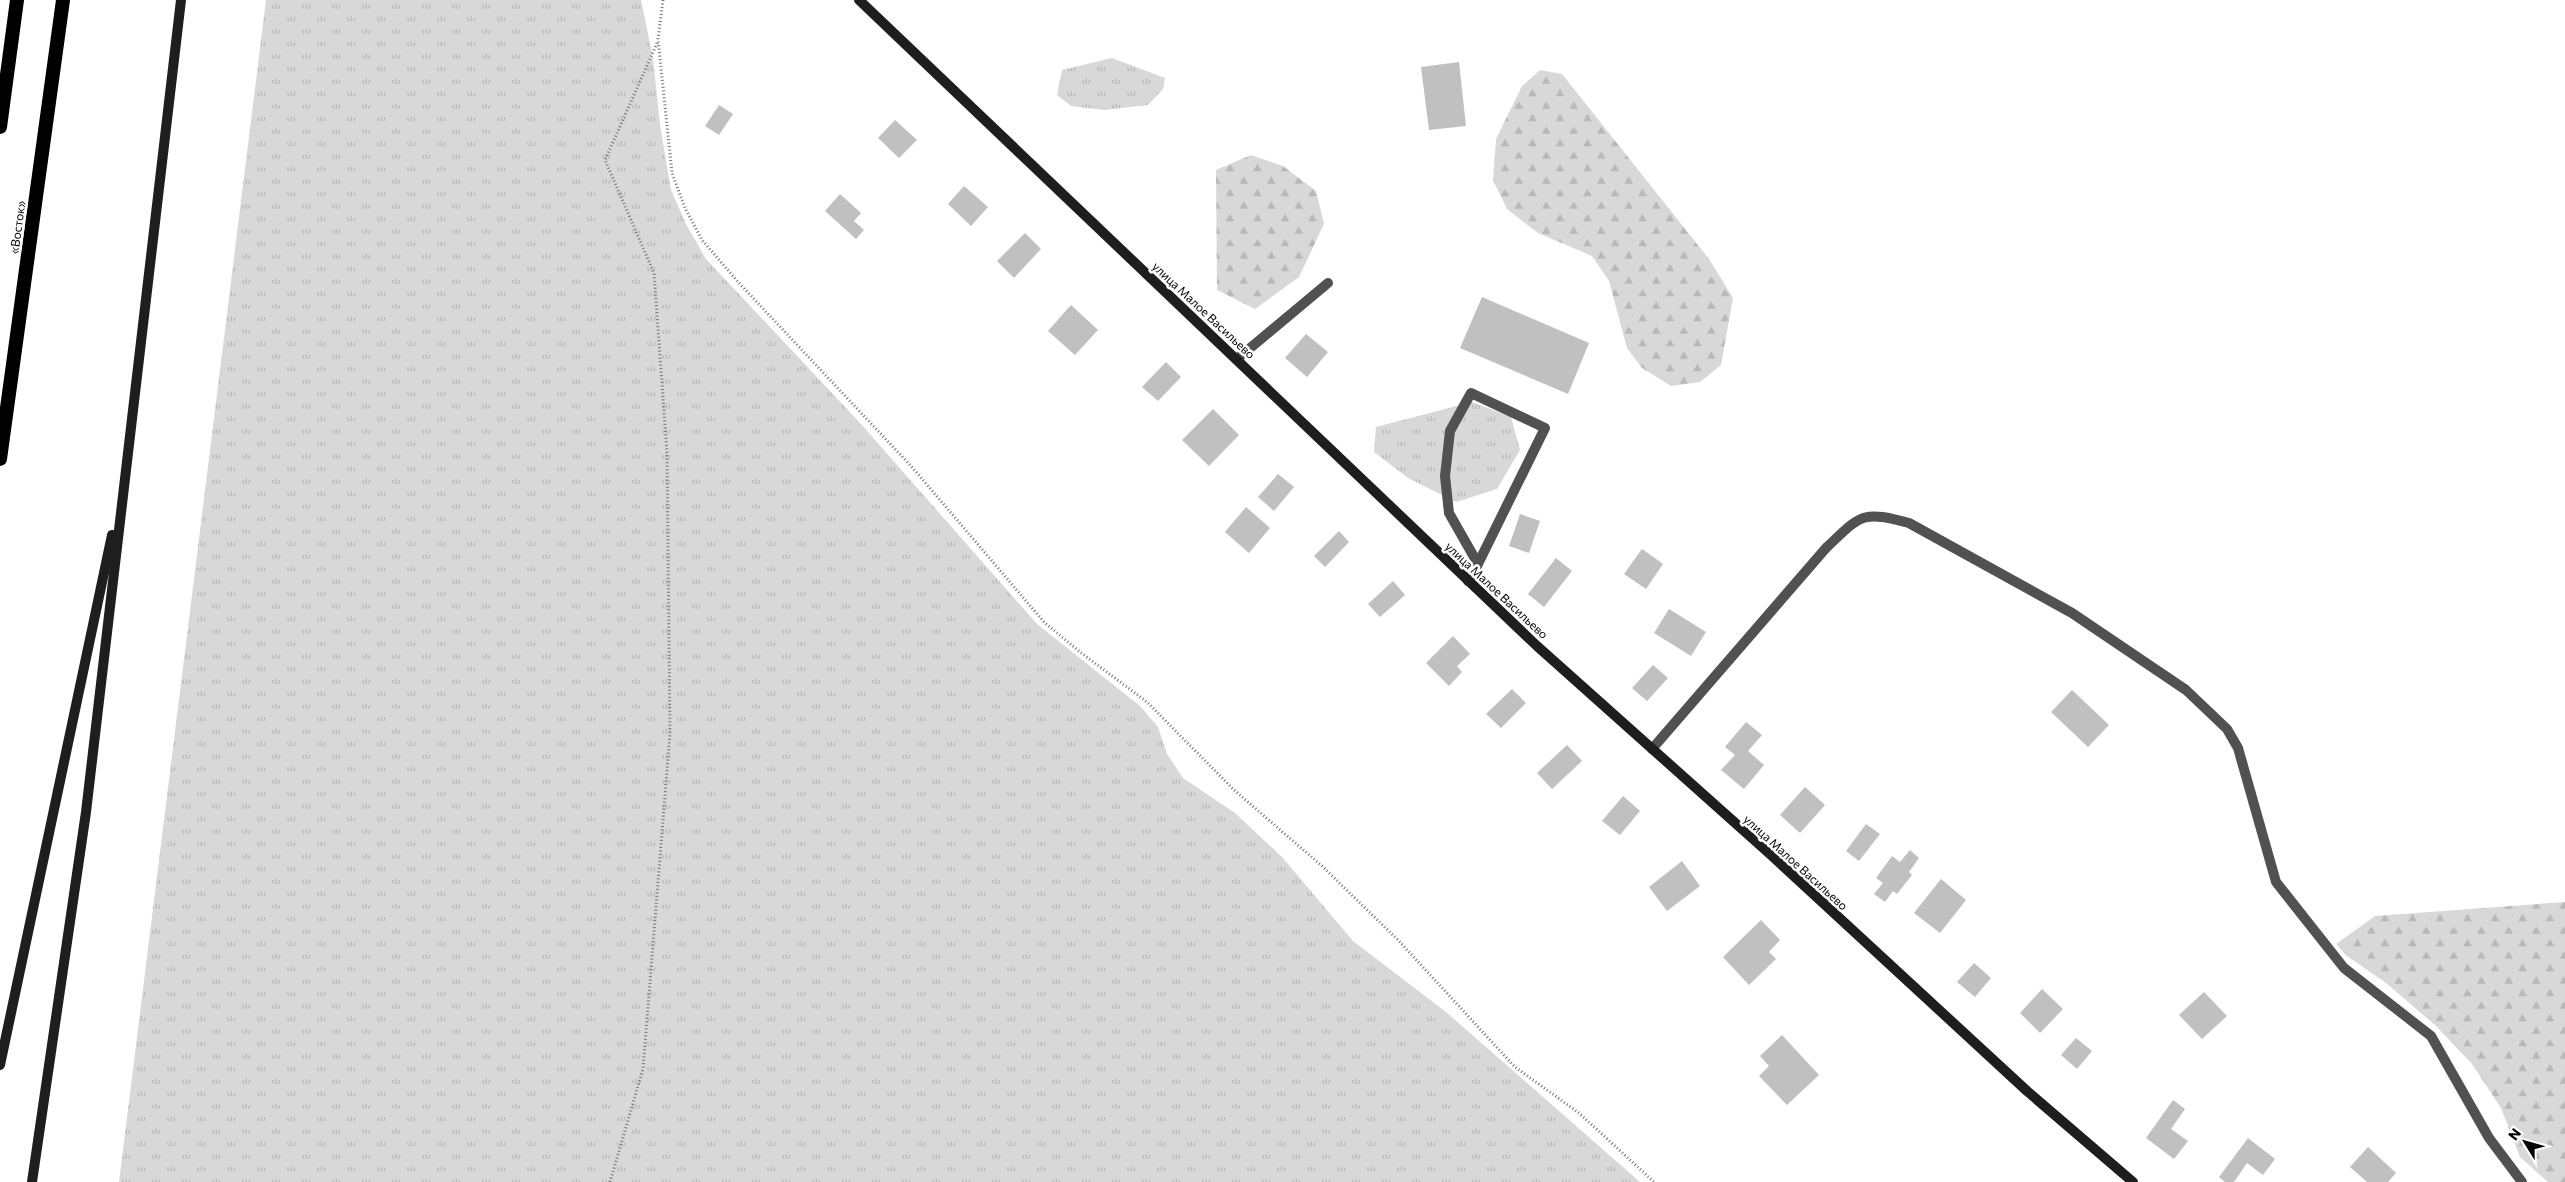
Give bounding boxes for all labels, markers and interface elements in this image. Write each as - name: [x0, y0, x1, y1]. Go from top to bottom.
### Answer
- street label: «Восток»: [6, 199, 28, 255]
- street label: улица Малое Васильево: [1150, 259, 1258, 361]
- street label: улица Малое Васильево: [1443, 539, 1551, 641]
- street label: улица Малое Васильево: [1741, 812, 1851, 912]
- north arrow: [2500, 1117, 2550, 1167]
- text: N: [2504, 1125, 2524, 1143]

